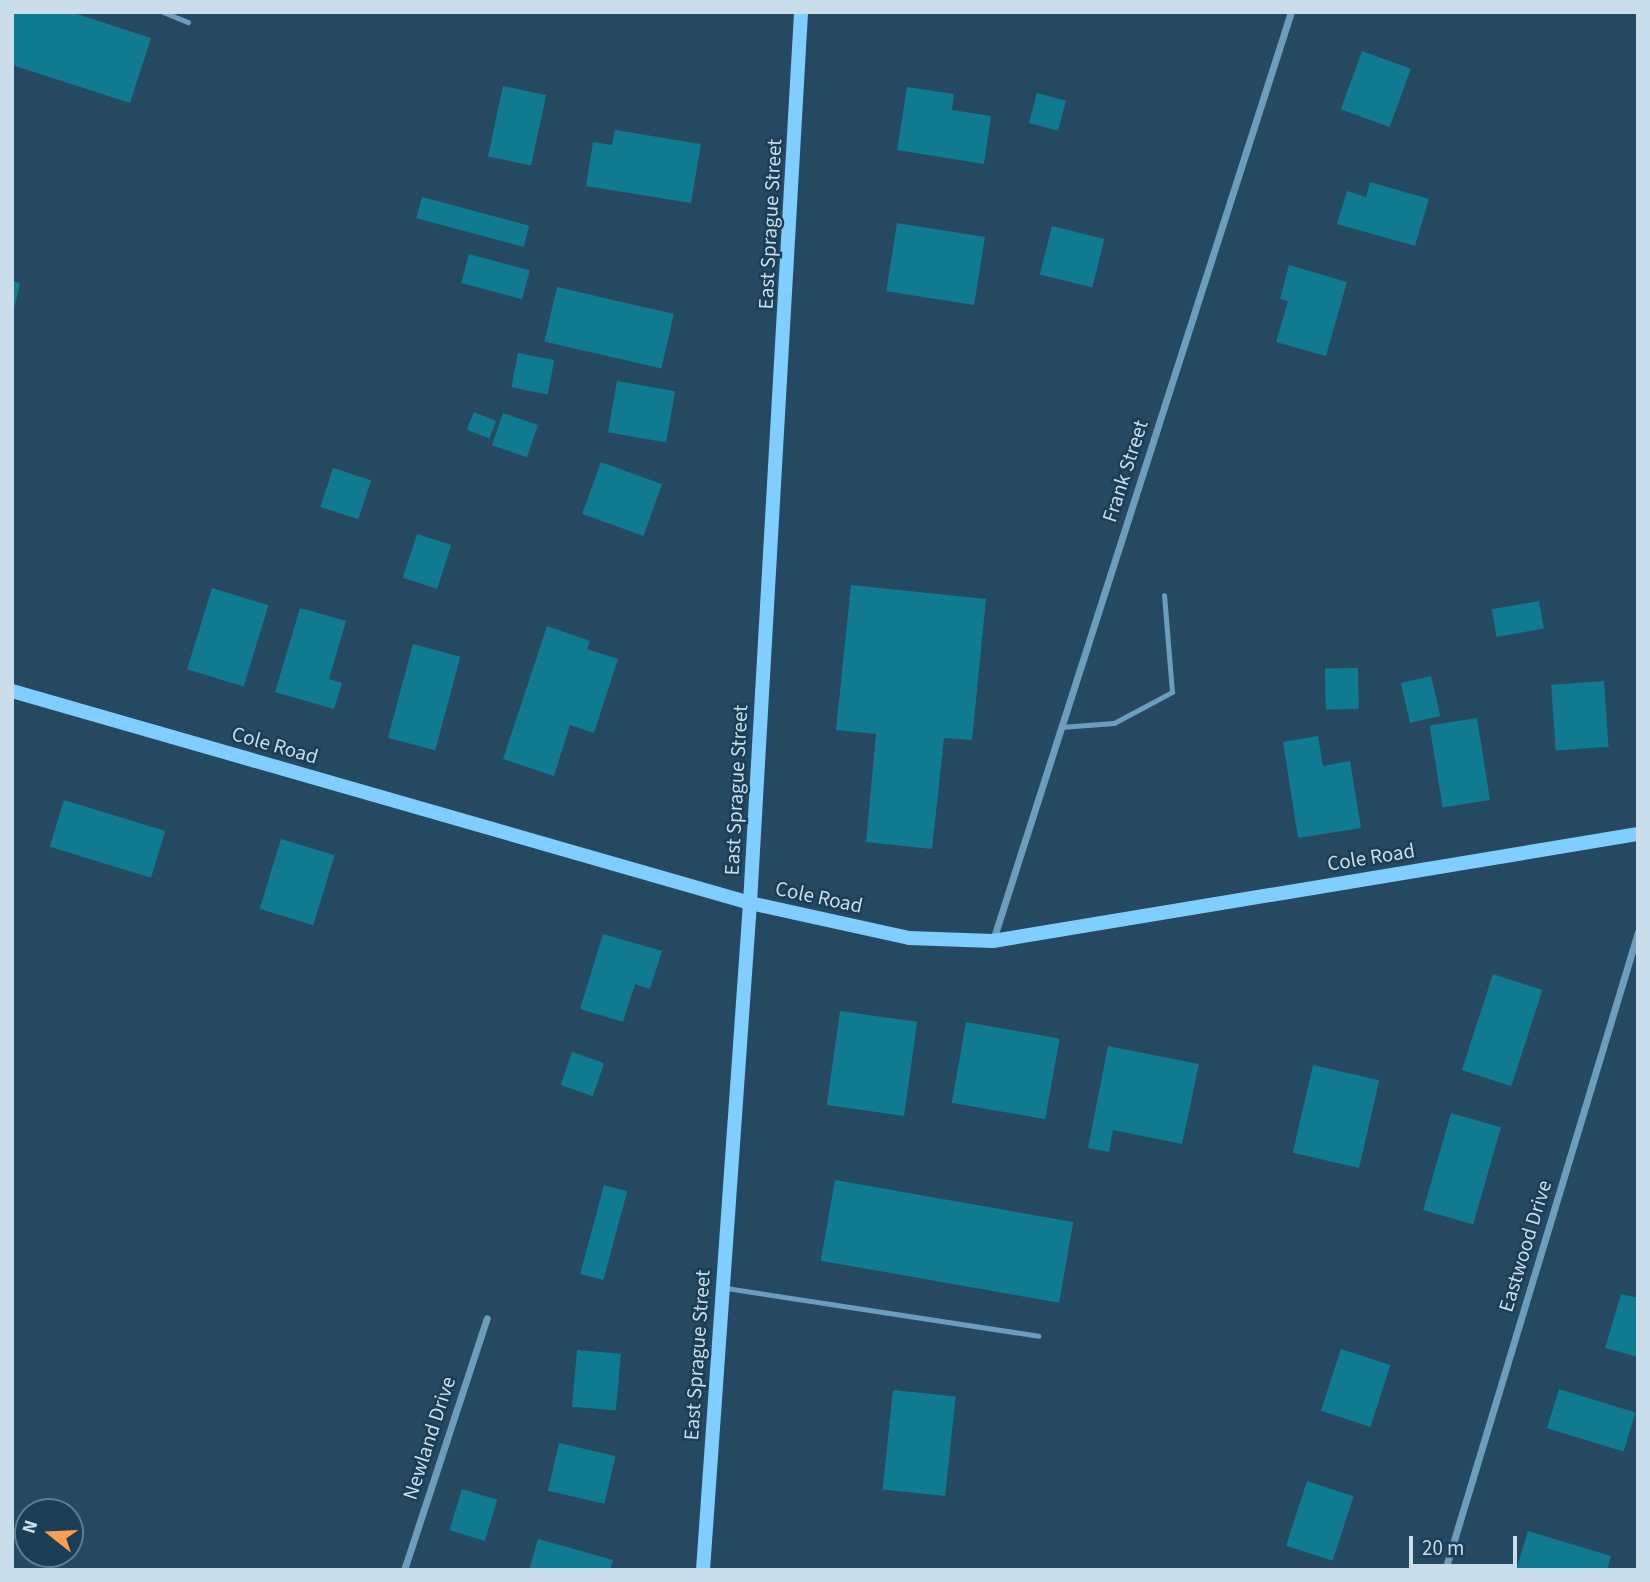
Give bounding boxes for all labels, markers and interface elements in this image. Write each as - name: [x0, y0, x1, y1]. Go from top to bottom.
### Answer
- street label: East Sprague Street: [753, 138, 787, 310]
- street label: Frank Street: [1097, 417, 1153, 525]
- street label: East Sprague Street: [719, 704, 753, 876]
- street label: Cole Road: [229, 721, 321, 769]
- street label: Cole Road: [1325, 838, 1417, 876]
- street label: Cole Road: [773, 875, 865, 919]
- street label: Eastwood Drive: [1493, 1177, 1557, 1315]
- street label: East Sprague Street: [678, 1269, 716, 1441]
- street label: Newland Drive: [397, 1373, 461, 1503]
- north arrow: [14, 1498, 84, 1568]
- text: N: [16, 1517, 45, 1537]
- scale bar: [1412, 1522, 1520, 1566]
- text: 20 m: [1422, 1533, 1464, 1563]

